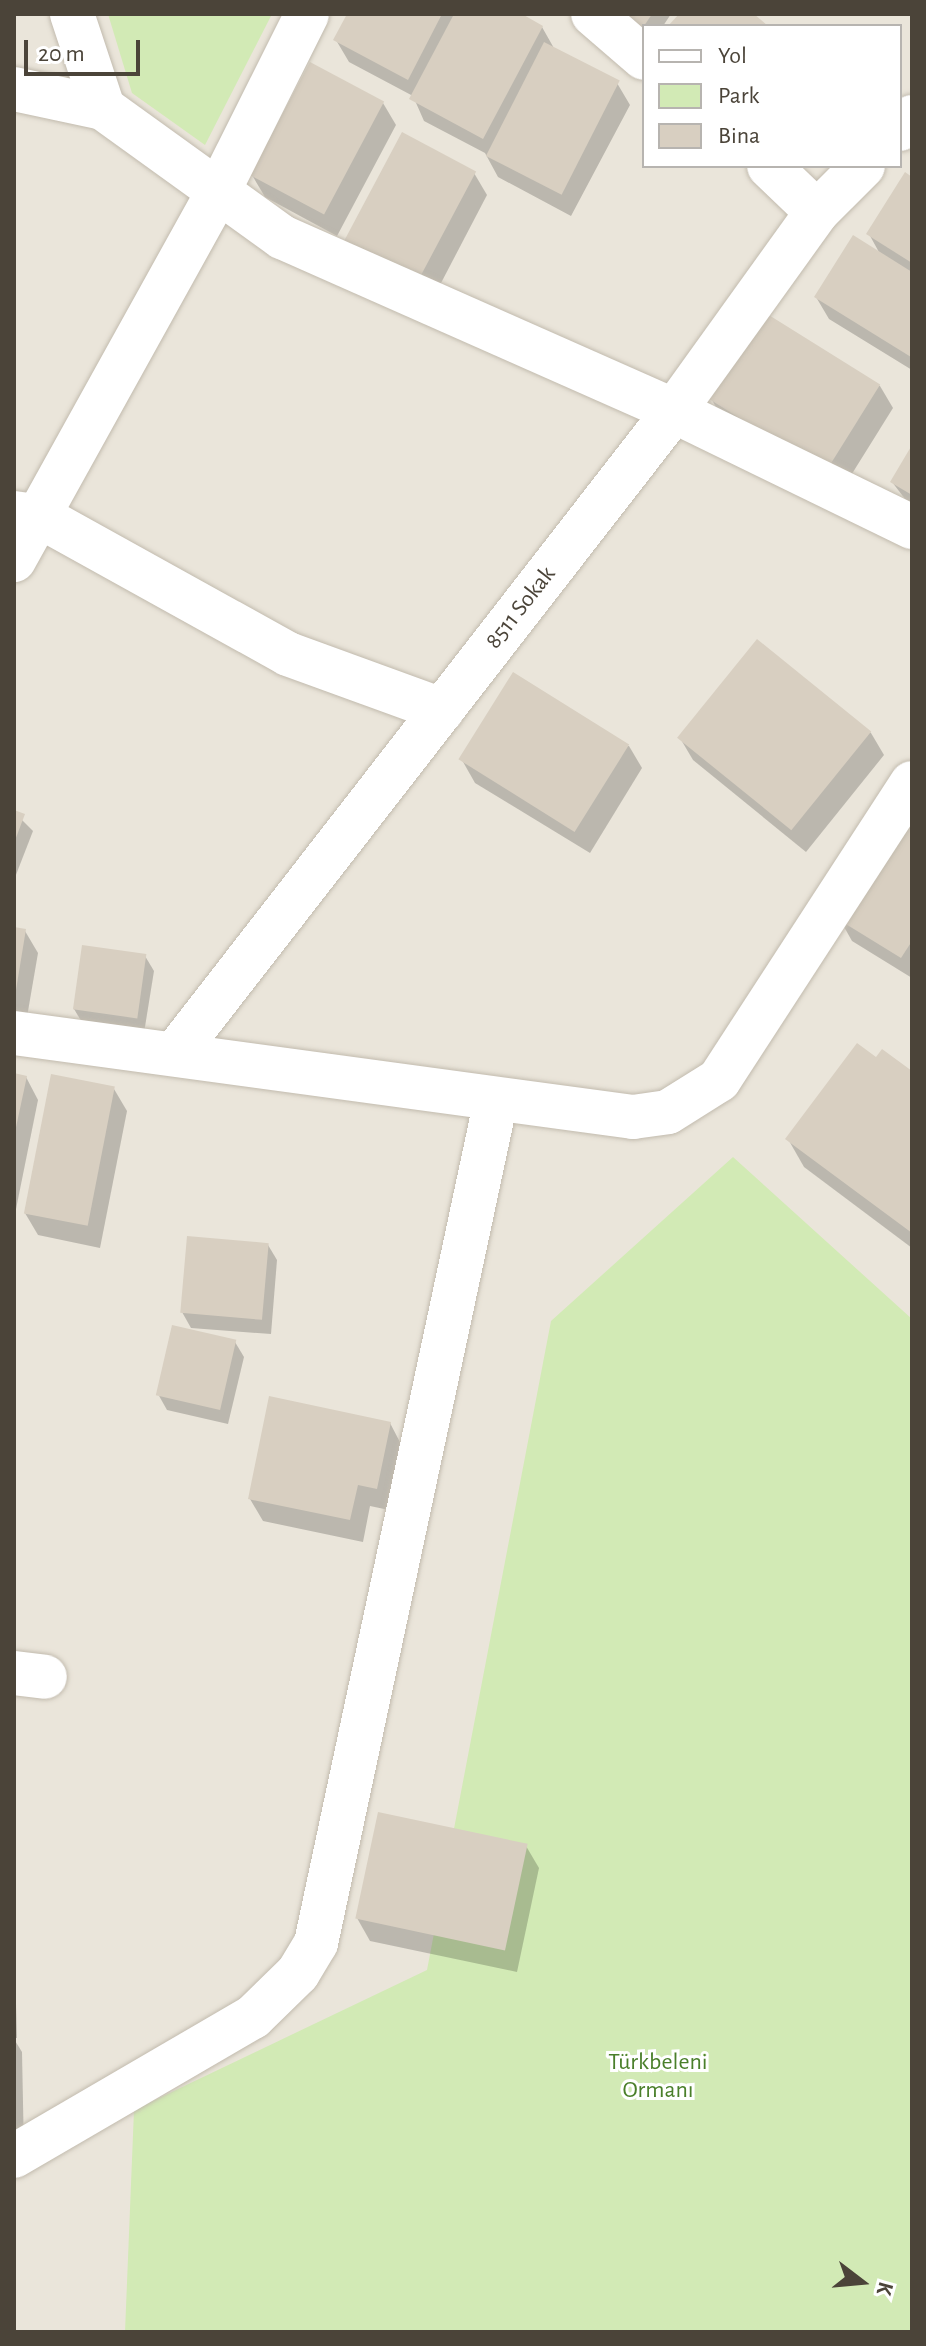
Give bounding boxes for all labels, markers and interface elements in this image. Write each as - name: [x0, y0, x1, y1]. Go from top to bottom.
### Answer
- scale bar: [28, 24, 144, 74]
- legend: [642, 24, 902, 168]
- text: 20 m: [38, 42, 85, 66]
- text: Yol: [718, 44, 747, 68]
- text: Park: [718, 84, 759, 108]
- text: Bina: [718, 124, 760, 148]
- street label: 8511 Sokak: [480, 561, 562, 655]
- park label: Türkbeleni Ormanı: [608, 2049, 708, 2105]
- north arrow: [822, 2242, 902, 2322]
- text: K: [873, 2279, 897, 2298]

